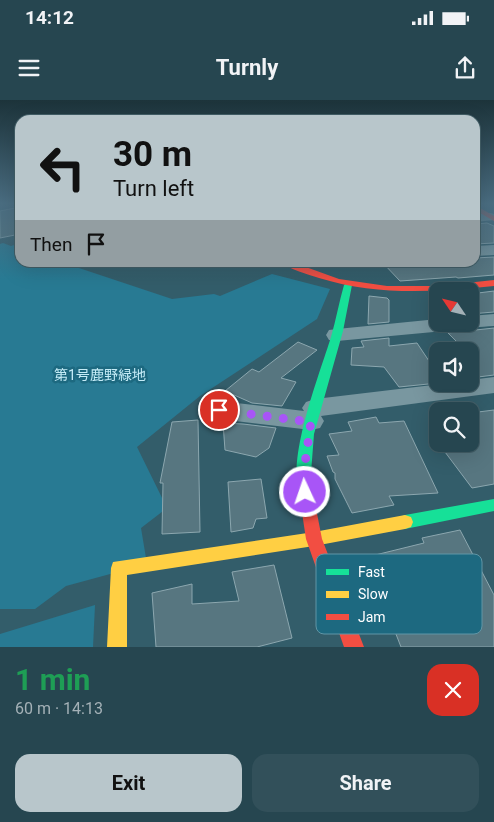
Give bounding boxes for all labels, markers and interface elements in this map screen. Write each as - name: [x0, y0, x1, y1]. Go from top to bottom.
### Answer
- text: 14:12: [25, 6, 74, 29]
- icon: menu: [15, 54, 43, 82]
- icon: share: [451, 54, 479, 82]
- text: Turnly: [216, 55, 278, 80]
- text: 30 m: [113, 134, 192, 175]
- icon: left: [30, 135, 95, 200]
- text: Turn left: [113, 176, 194, 201]
- icon: arrive: [82, 230, 110, 258]
- text: Then: [30, 233, 72, 256]
- north arrow: [429, 282, 479, 332]
- map controls: [429, 282, 479, 452]
- button: sound: [429, 342, 479, 392]
- park label: 第1号鹿野緑地: [54, 367, 146, 383]
- pin: [198, 389, 240, 431]
- icon: arrive: [205, 396, 233, 424]
- button: search: [429, 402, 479, 452]
- position arrow: [278, 465, 330, 517]
- legend: [316, 554, 482, 634]
- text: Fast: [358, 564, 385, 580]
- text: Slow: [358, 586, 389, 602]
- text: Jam: [358, 609, 386, 625]
- text: 1 min: [15, 662, 90, 697]
- button: close: [427, 664, 479, 716]
- text: 60 m · 14:13: [15, 699, 103, 718]
- button: Exit: [15, 754, 242, 812]
- button: Share: [252, 754, 479, 812]

